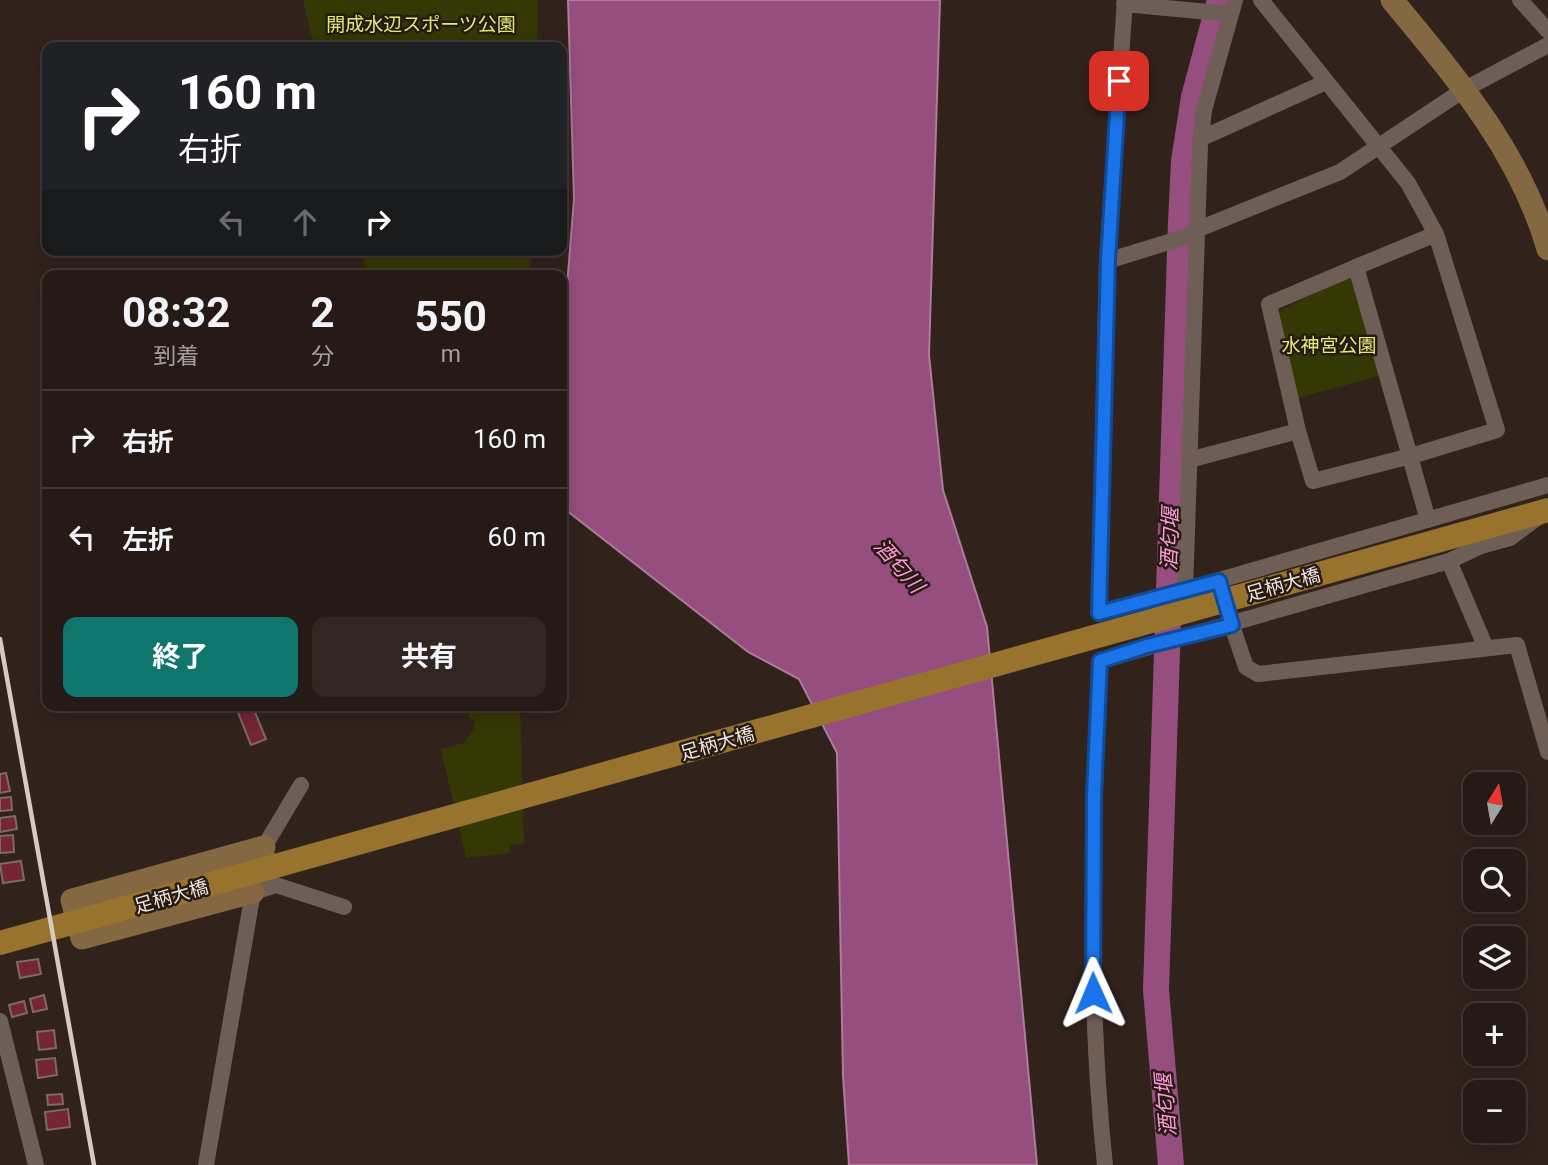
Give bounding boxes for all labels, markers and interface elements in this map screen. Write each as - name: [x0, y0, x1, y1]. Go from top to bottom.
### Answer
- park label: 開成水辺スポーツ公園: [326, 13, 516, 36]
- pin: [1089, 51, 1149, 111]
- icon: arrive: [1100, 62, 1138, 100]
- text: 160 m: [178, 64, 317, 121]
- icon: right: [63, 70, 154, 161]
- text: 右折: [178, 130, 242, 168]
- icon: left: [213, 203, 251, 241]
- icon: ahead: [286, 203, 324, 241]
- icon: right: [359, 203, 397, 241]
- text: 08:32: [122, 288, 230, 337]
- text: 2: [310, 288, 335, 337]
- text: 550: [415, 292, 487, 341]
- park label: 水神宮公園: [1281, 334, 1377, 357]
- text: m: [441, 341, 461, 368]
- text: 到着: [153, 343, 199, 370]
- text: 分: [311, 343, 334, 370]
- icon: right: [63, 420, 101, 458]
- text: 160 m: [473, 424, 546, 454]
- text: 右折: [122, 427, 174, 457]
- water label: 酒匂堰: [1157, 503, 1183, 571]
- icon: left: [63, 518, 101, 556]
- text: 60 m: [488, 522, 546, 552]
- text: 左折: [122, 525, 174, 555]
- water label: 酒匂川: [869, 534, 930, 599]
- street label: 足柄大橋: [1243, 563, 1323, 606]
- button: 終了: [63, 617, 298, 697]
- button: 共有: [312, 617, 546, 697]
- street label: 足柄大橋: [677, 722, 757, 765]
- north arrow: [1463, 772, 1526, 835]
- map controls: [1463, 772, 1526, 1143]
- button: search: [1463, 849, 1526, 912]
- street label: 足柄大橋: [131, 875, 211, 918]
- button: layers: [1463, 926, 1526, 989]
- position arrow: [1056, 956, 1130, 1030]
- button: +: [1463, 1003, 1526, 1066]
- water label: 酒匂堰: [1151, 1069, 1181, 1137]
- button: −: [1463, 1080, 1526, 1143]

